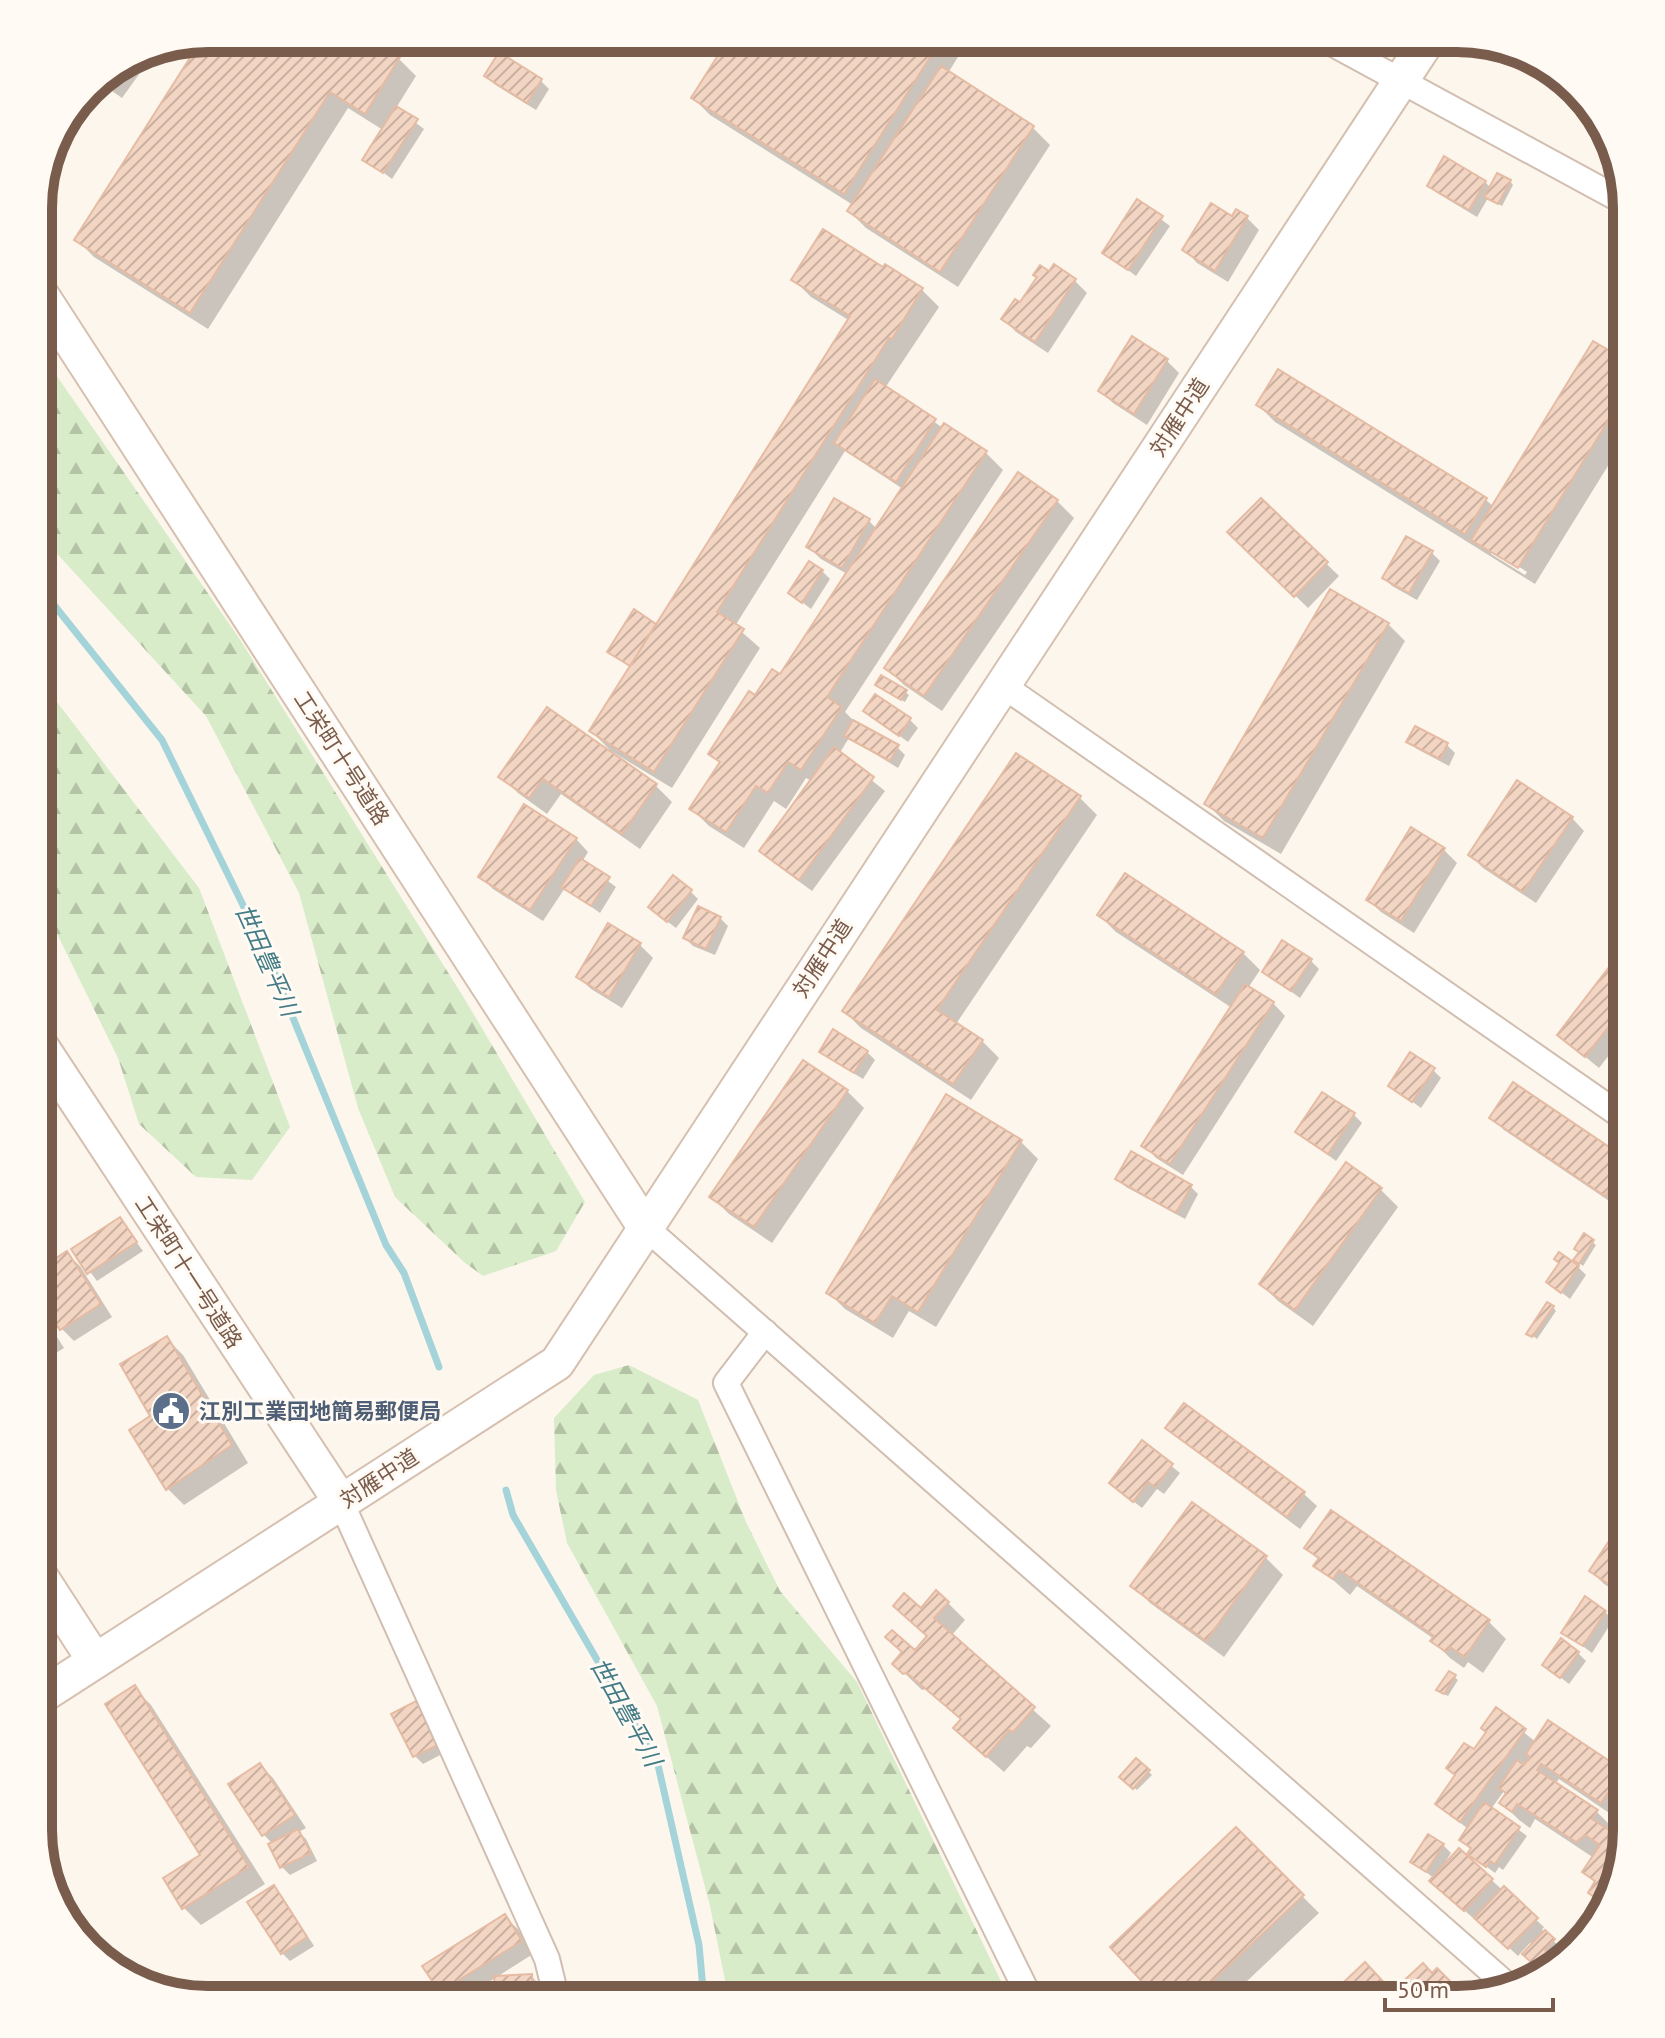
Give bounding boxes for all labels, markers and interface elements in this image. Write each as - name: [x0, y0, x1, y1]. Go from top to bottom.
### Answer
- street label: 対雁中道: [1143, 372, 1215, 462]
- street label: 工栄町十号道路: [288, 686, 396, 830]
- water label: 世田豊平川: [228, 899, 307, 1024]
- street label: 対雁中道: [786, 913, 858, 1003]
- street label: 工栄町十一号道路: [129, 1191, 249, 1353]
- public building icon: 江別工業団地簡易郵便局: [150, 1390, 192, 1432]
- place label: 江別工業団地簡易郵便局: [199, 1397, 441, 1425]
- street label: 対雁中道: [334, 1442, 424, 1514]
- water label: 世田豊平川: [583, 1652, 670, 1775]
- scale bar: [1385, 1962, 1553, 2012]
- text: 50 m: [1397, 1974, 1449, 2005]

